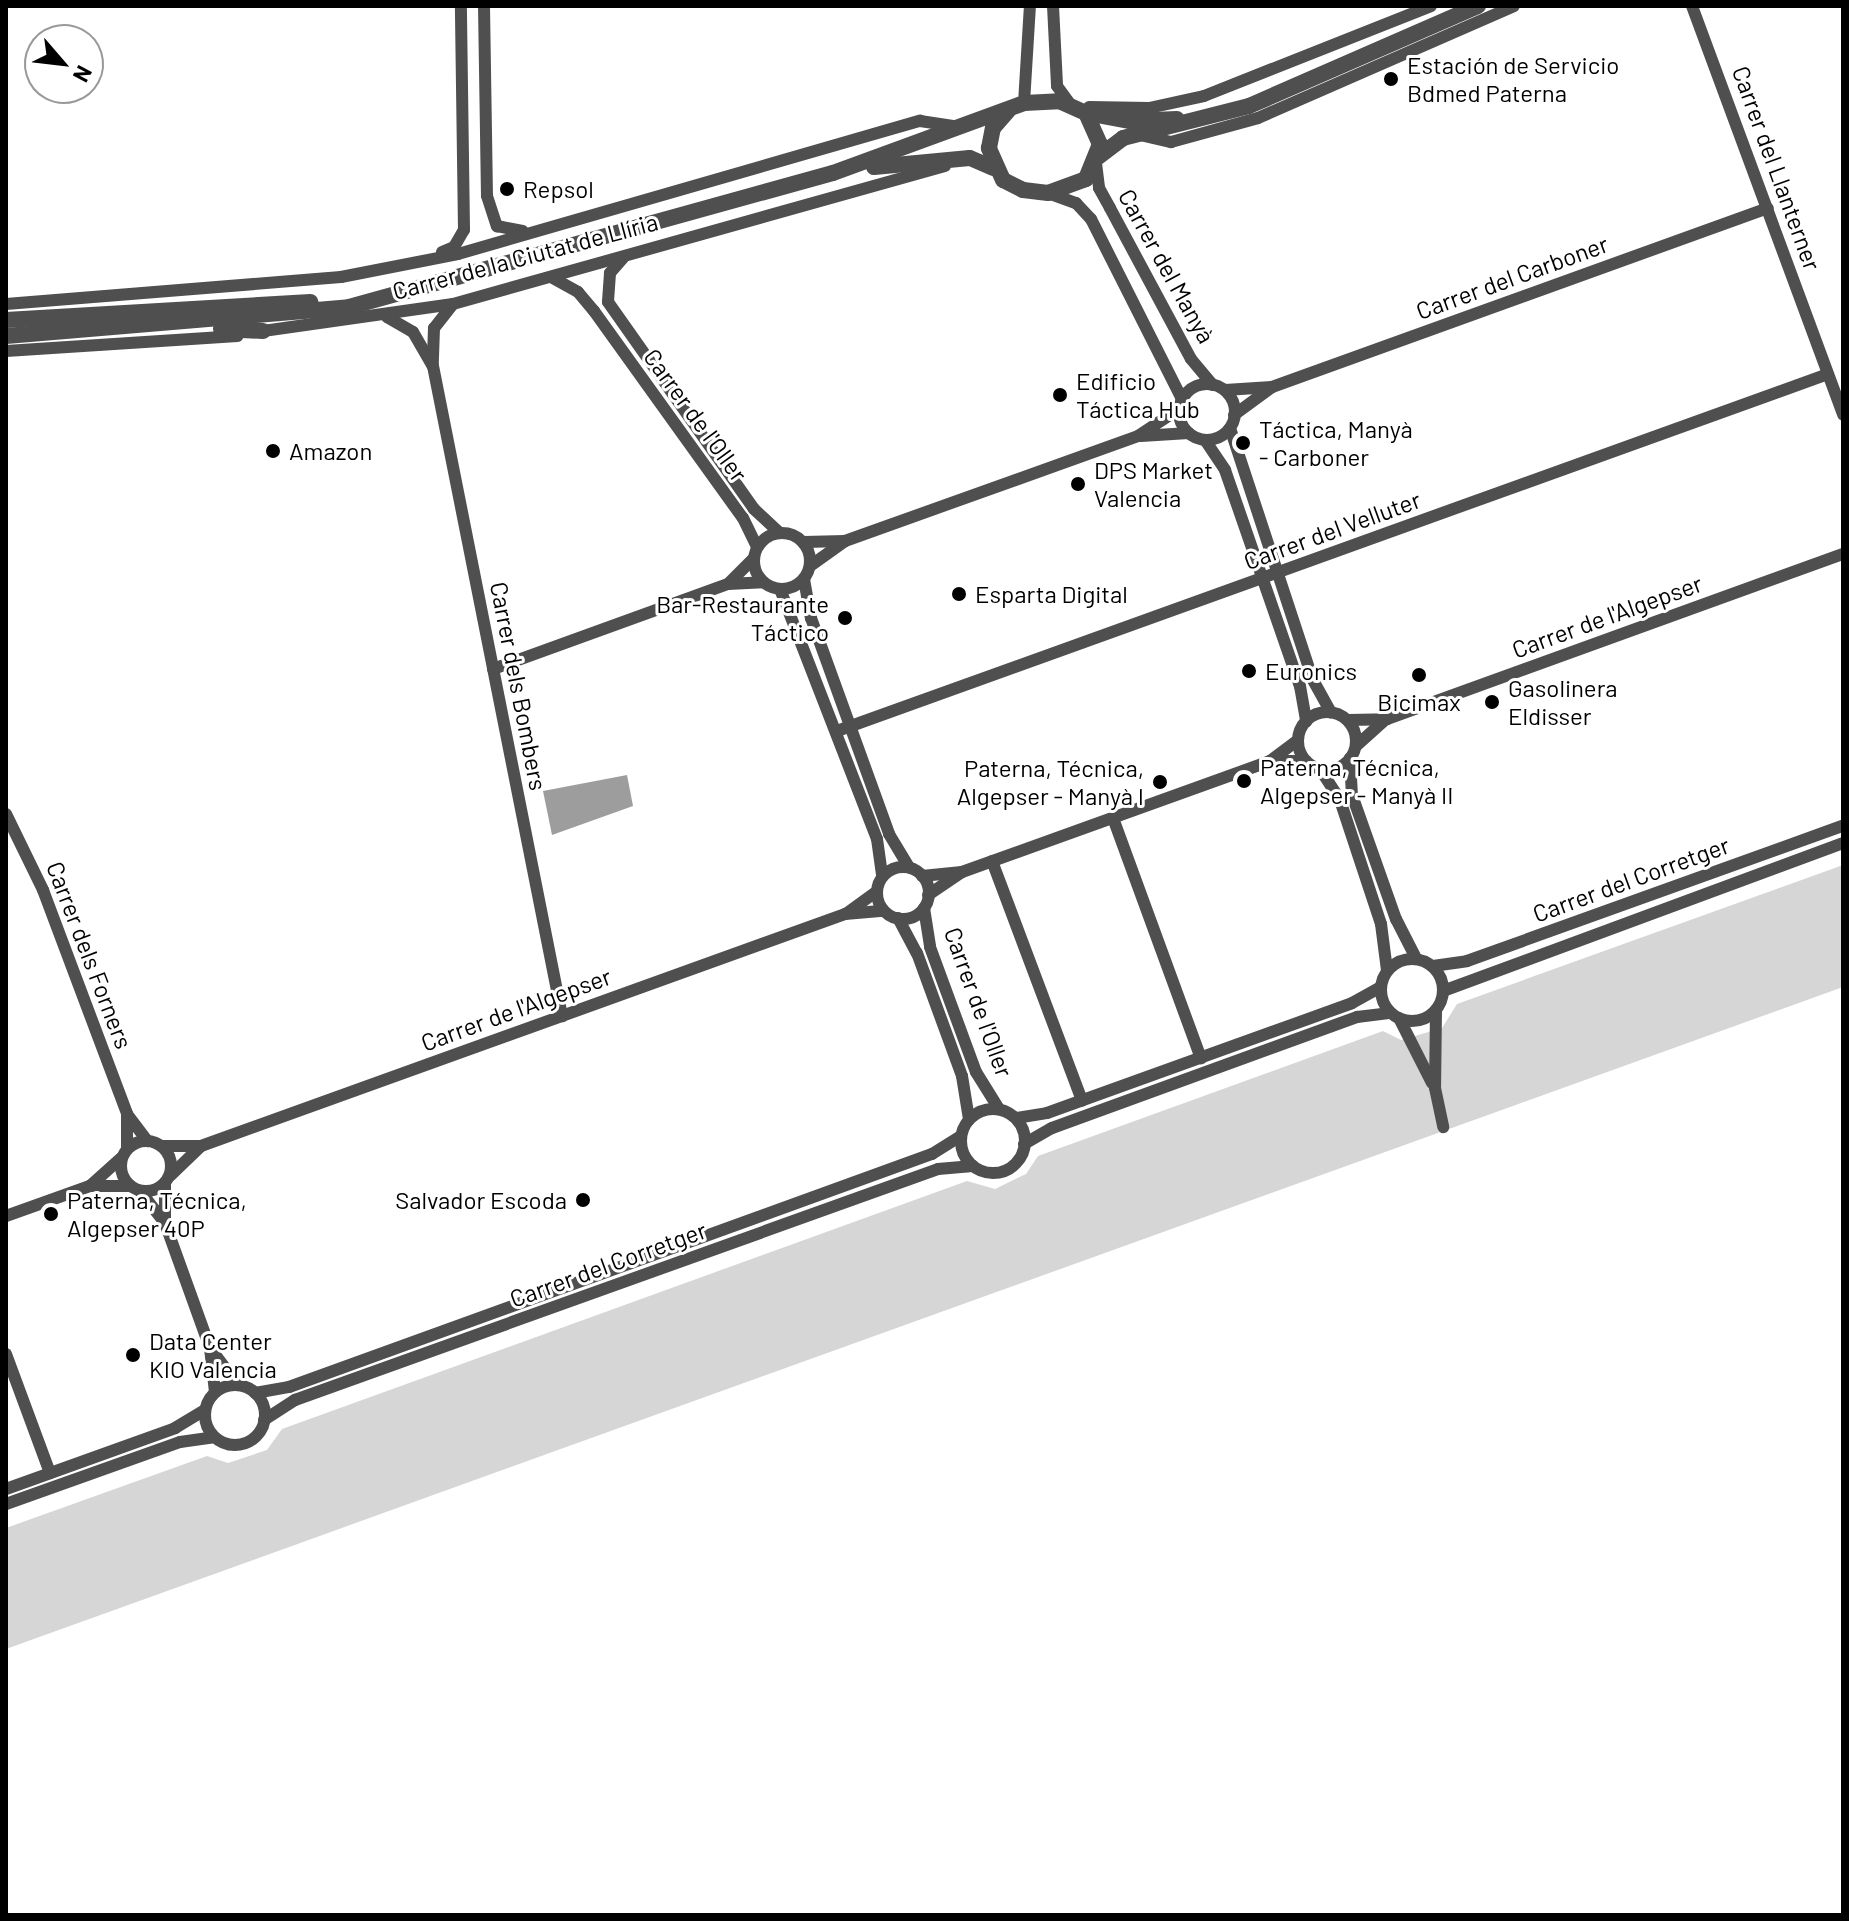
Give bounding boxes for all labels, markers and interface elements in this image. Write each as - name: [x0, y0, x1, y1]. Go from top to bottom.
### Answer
- north arrow: [24, 24, 104, 104]
- place label: Estación de Servicio Bdmed Paterna: [1407, 51, 1619, 107]
- text: N: [69, 62, 98, 87]
- street label: Carrer del Llanterner: [1727, 62, 1827, 274]
- marker: Estación de Servicio Bdmed Paterna: [1382, 70, 1400, 88]
- place label: Repsol: [523, 175, 594, 203]
- marker: Repsol: [498, 180, 516, 198]
- street label: Carrer del Manyà: [1113, 184, 1221, 348]
- street label: Carrer de la Ciutat de Llíria: [389, 207, 661, 305]
- street label: Carrer del Carboner: [1412, 229, 1612, 325]
- street label: Carrer de l'Oller: [638, 343, 754, 487]
- place label: Edificio Táctica Hub: [1076, 367, 1200, 423]
- marker: Edificio Táctica Hub: [1051, 386, 1069, 404]
- place label: Táctica, Manyà - Carboner: [1259, 415, 1413, 471]
- marker: Táctica, Manyà - Carboner: [1234, 434, 1252, 452]
- place label: Amazon: [289, 437, 372, 465]
- marker: Amazon: [264, 442, 282, 460]
- place label: DPS Market Valencia: [1094, 456, 1213, 512]
- marker: DPS Market Valencia: [1069, 475, 1087, 493]
- street label: Carrer del Velluter: [1240, 485, 1424, 575]
- street label: Carrer de l'Algepser: [1508, 568, 1706, 664]
- street label: Carrer dels Bombers: [485, 579, 553, 793]
- place label: Esparta Digital: [975, 580, 1128, 608]
- marker: Esparta Digital: [950, 585, 968, 603]
- place label: Bar-Restaurante Táctico: [656, 590, 829, 646]
- marker: Bar-Restaurante Táctico: [836, 609, 854, 627]
- place label: Euronics: [1265, 657, 1357, 685]
- marker: Euronics: [1240, 662, 1258, 680]
- marker: Bicimax: [1410, 666, 1428, 684]
- place label: Gasolinera Eldisser: [1508, 674, 1618, 730]
- place label: Bicimax: [1377, 688, 1461, 716]
- marker: Gasolinera Eldisser: [1483, 693, 1501, 711]
- place label: Paterna, Técnica, Algepser - Manyà II: [1260, 753, 1454, 809]
- place label: Paterna, Técnica, Algepser - Manyà I: [957, 754, 1144, 810]
- marker: Paterna, Técnica, Algepser - Manyà II: [1235, 772, 1253, 790]
- marker: Paterna, Técnica, Algepser - Manyà I: [1151, 773, 1169, 791]
- street label: Carrer del Corretger: [1529, 830, 1733, 928]
- street label: Carrer dels Forners: [41, 857, 139, 1053]
- street label: Carrer de l'Oller: [939, 923, 1019, 1081]
- street label: Carrer de l'Algepser: [417, 961, 615, 1057]
- place label: Paterna, Técnica, Algepser 40P: [67, 1186, 247, 1242]
- place label: Salvador Escoda: [395, 1186, 567, 1214]
- marker: Salvador Escoda: [574, 1191, 592, 1209]
- marker: Paterna, Técnica, Algepser 40P: [42, 1205, 60, 1223]
- street label: Carrer del Corretger: [506, 1215, 710, 1313]
- place label: Data Center KIO Valencia: [149, 1327, 277, 1383]
- marker: Data Center KIO Valencia: [124, 1346, 142, 1364]

